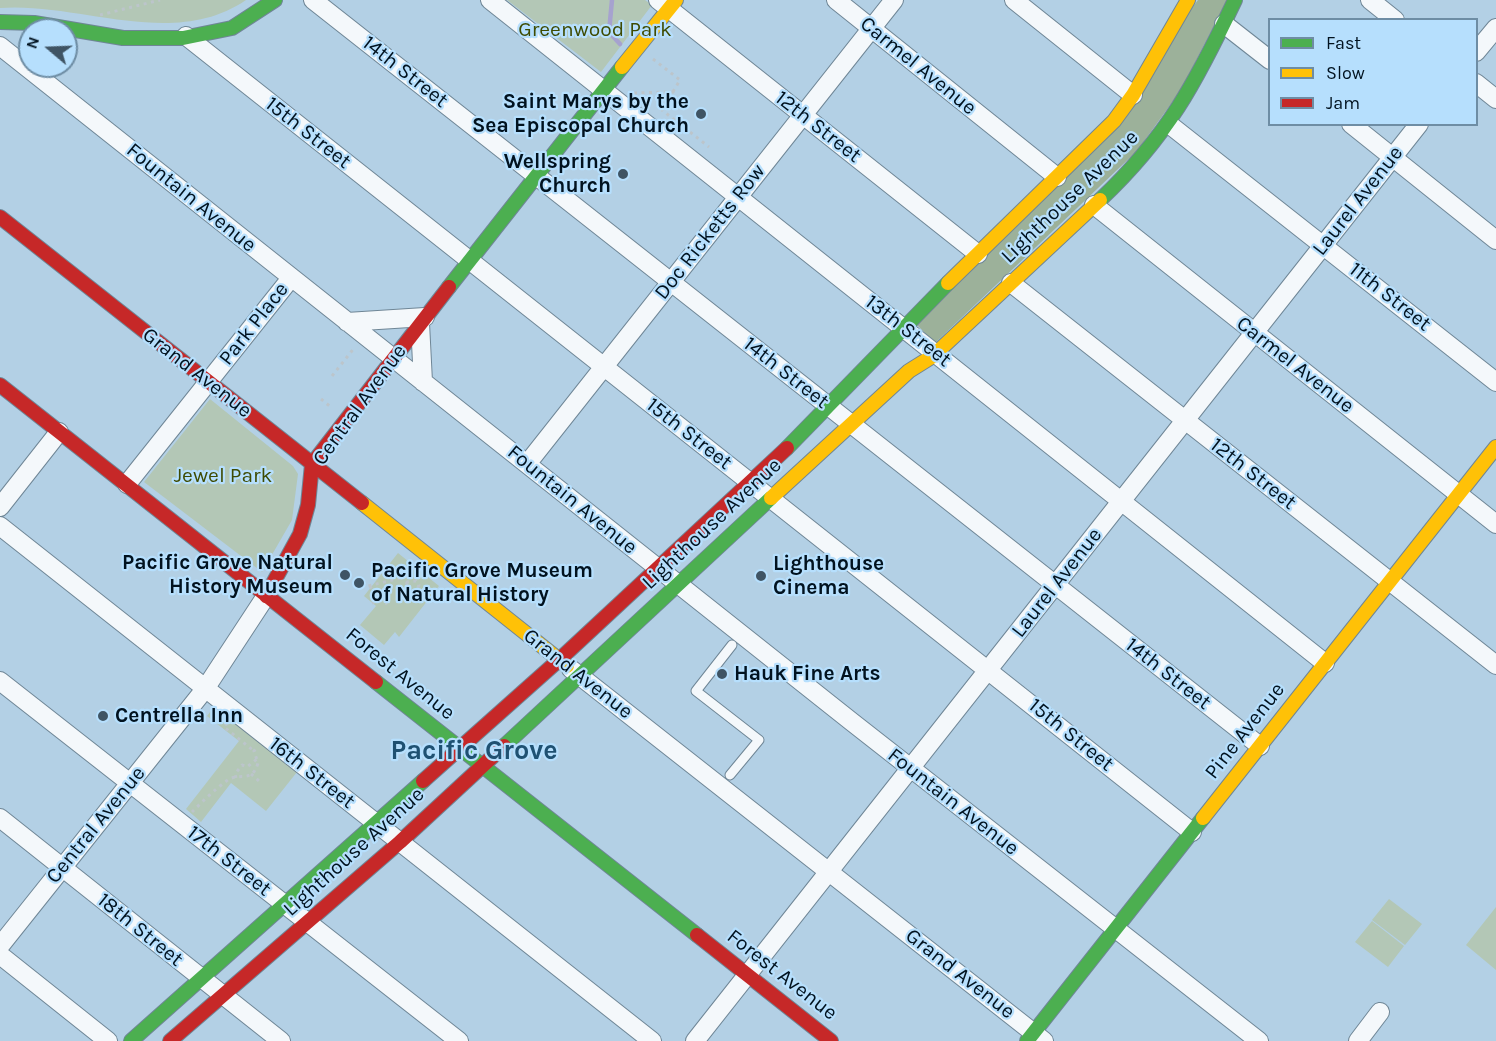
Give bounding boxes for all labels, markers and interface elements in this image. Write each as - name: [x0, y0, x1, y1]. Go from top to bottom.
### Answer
- street label: Carmel Avenue: [855, 11, 981, 121]
- park label: Greenwood Park: [518, 17, 672, 43]
- north arrow: [18, 18, 78, 78]
- legend: [1268, 18, 1478, 126]
- street label: 14th Street: [357, 31, 453, 113]
- text: Fast: [1326, 32, 1361, 54]
- text: N: [22, 34, 43, 51]
- text: Slow: [1326, 62, 1365, 84]
- street label: 12th Street: [770, 86, 866, 168]
- place label: Saint Marys by the Sea Episcopal Church: [472, 89, 689, 139]
- street label: 15th Street: [260, 92, 356, 174]
- text: Jam: [1326, 92, 1360, 114]
- marker: Saint Marys by the Sea Episcopal Church: [694, 107, 708, 121]
- street label: Lighthouse Avenue: [996, 125, 1144, 269]
- street label: Fountain Avenue: [121, 138, 261, 258]
- street label: Laurel Avenue: [1307, 141, 1409, 261]
- place label: Wellspring Church: [504, 149, 611, 199]
- street label: Doc Ricketts Row: [649, 159, 771, 305]
- marker: Wellspring Church: [616, 167, 630, 181]
- street label: 11th Street: [1344, 257, 1436, 337]
- street label: Park Place: [214, 278, 294, 370]
- street label: 13th Street: [860, 290, 956, 372]
- street label: Carmel Avenue: [1231, 311, 1359, 419]
- street label: Grand Avenue: [137, 322, 257, 424]
- street label: 14th Street: [738, 332, 834, 414]
- street label: Central Avenue: [308, 340, 412, 470]
- street label: 15th Street: [641, 393, 737, 475]
- street label: 12th Street: [1205, 433, 1301, 515]
- street label: Fountain Avenue: [502, 440, 642, 560]
- street label: Lighthouse Avenue: [637, 453, 787, 595]
- park label: Jewel Park: [174, 463, 272, 489]
- street label: Laurel Avenue: [1006, 523, 1108, 643]
- place label: Pacific Grove Natural History Museum: [122, 550, 333, 600]
- place label: Lighthouse Cinema: [773, 551, 884, 601]
- place label: Pacific Grove Museum of Natural History: [371, 558, 593, 608]
- marker: Pacific Grove Natural History Museum: [338, 568, 352, 582]
- marker: Lighthouse Cinema: [754, 569, 768, 583]
- marker: Pacific Grove Museum of Natural History: [352, 576, 366, 590]
- street label: Forest Avenue: [340, 622, 460, 726]
- street label: Grand Avenue: [518, 623, 638, 725]
- street label: 14th Street: [1120, 633, 1216, 715]
- place label: Hauk Fine Arts: [734, 661, 881, 687]
- marker: Hauk Fine Arts: [715, 667, 729, 681]
- street label: Pine Avenue: [1200, 678, 1290, 784]
- street label: 15th Street: [1023, 693, 1119, 777]
- place label: Centrella Inn: [115, 703, 243, 729]
- marker: Centrella Inn: [96, 709, 110, 723]
- street label: 16th Street: [264, 732, 360, 814]
- district label: Pacific Grove: [390, 735, 558, 767]
- street label: Fountain Avenue: [882, 743, 1024, 861]
- street label: Central Avenue: [41, 761, 151, 889]
- street label: Lighthouse Avenue: [278, 782, 430, 922]
- street label: 17th Street: [182, 820, 276, 902]
- street label: 18th Street: [92, 888, 188, 972]
- street label: Grand Avenue: [900, 923, 1020, 1025]
- street label: Forest Avenue: [722, 924, 842, 1026]

